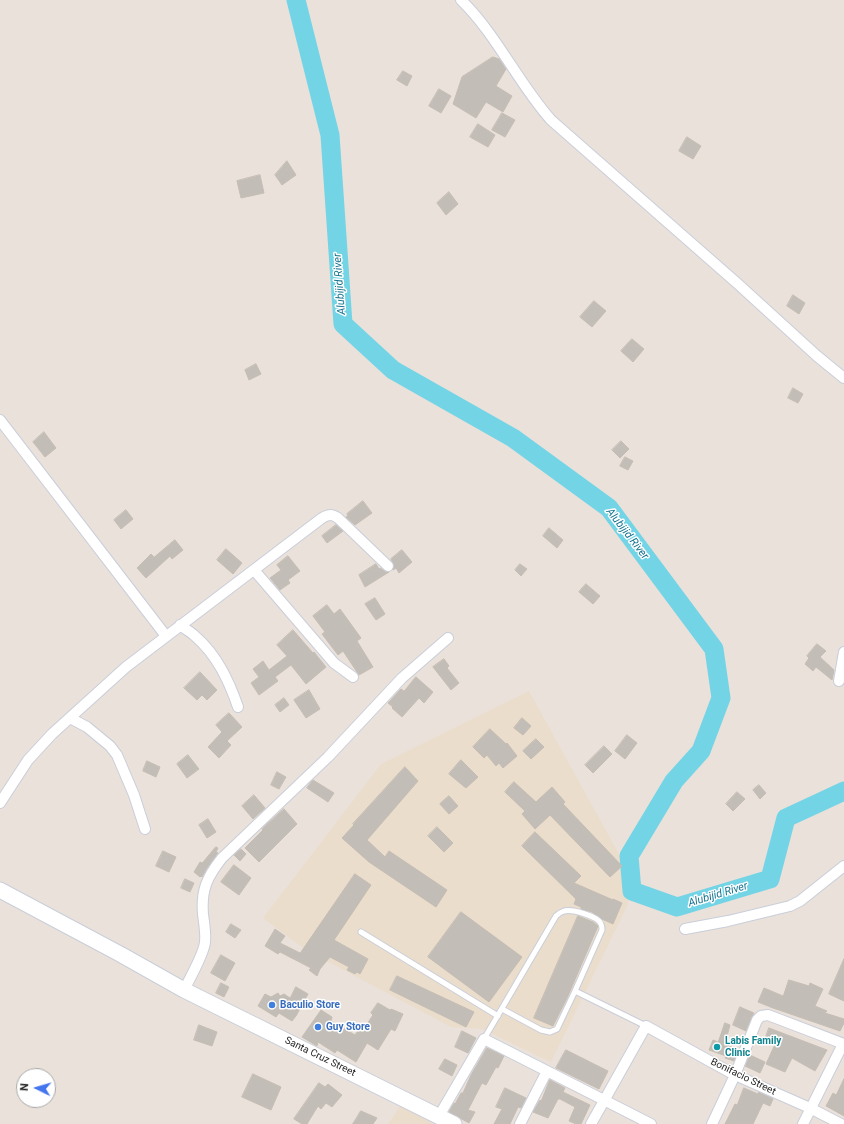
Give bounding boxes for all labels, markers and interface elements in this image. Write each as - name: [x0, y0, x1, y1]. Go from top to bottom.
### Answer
- water label: Alubijid River: [331, 253, 349, 315]
- water label: Alubijid River: [603, 506, 651, 562]
- water label: Alubijid River: [687, 880, 749, 910]
- place label: Baculio Store: [280, 999, 340, 1011]
- marker: Baculio Store: [267, 1000, 277, 1010]
- place label: Guy Store: [326, 1021, 370, 1033]
- marker: Guy Store: [313, 1022, 323, 1032]
- street label: Santa Cruz Street: [283, 1035, 357, 1079]
- place label: Labis Family Clinic: [725, 1035, 781, 1058]
- marker: Labis Family Clinic: [712, 1042, 722, 1052]
- street label: Bonifacio Street: [708, 1056, 778, 1098]
- north arrow: [16, 1068, 56, 1108]
- text: N: [18, 1083, 31, 1091]

